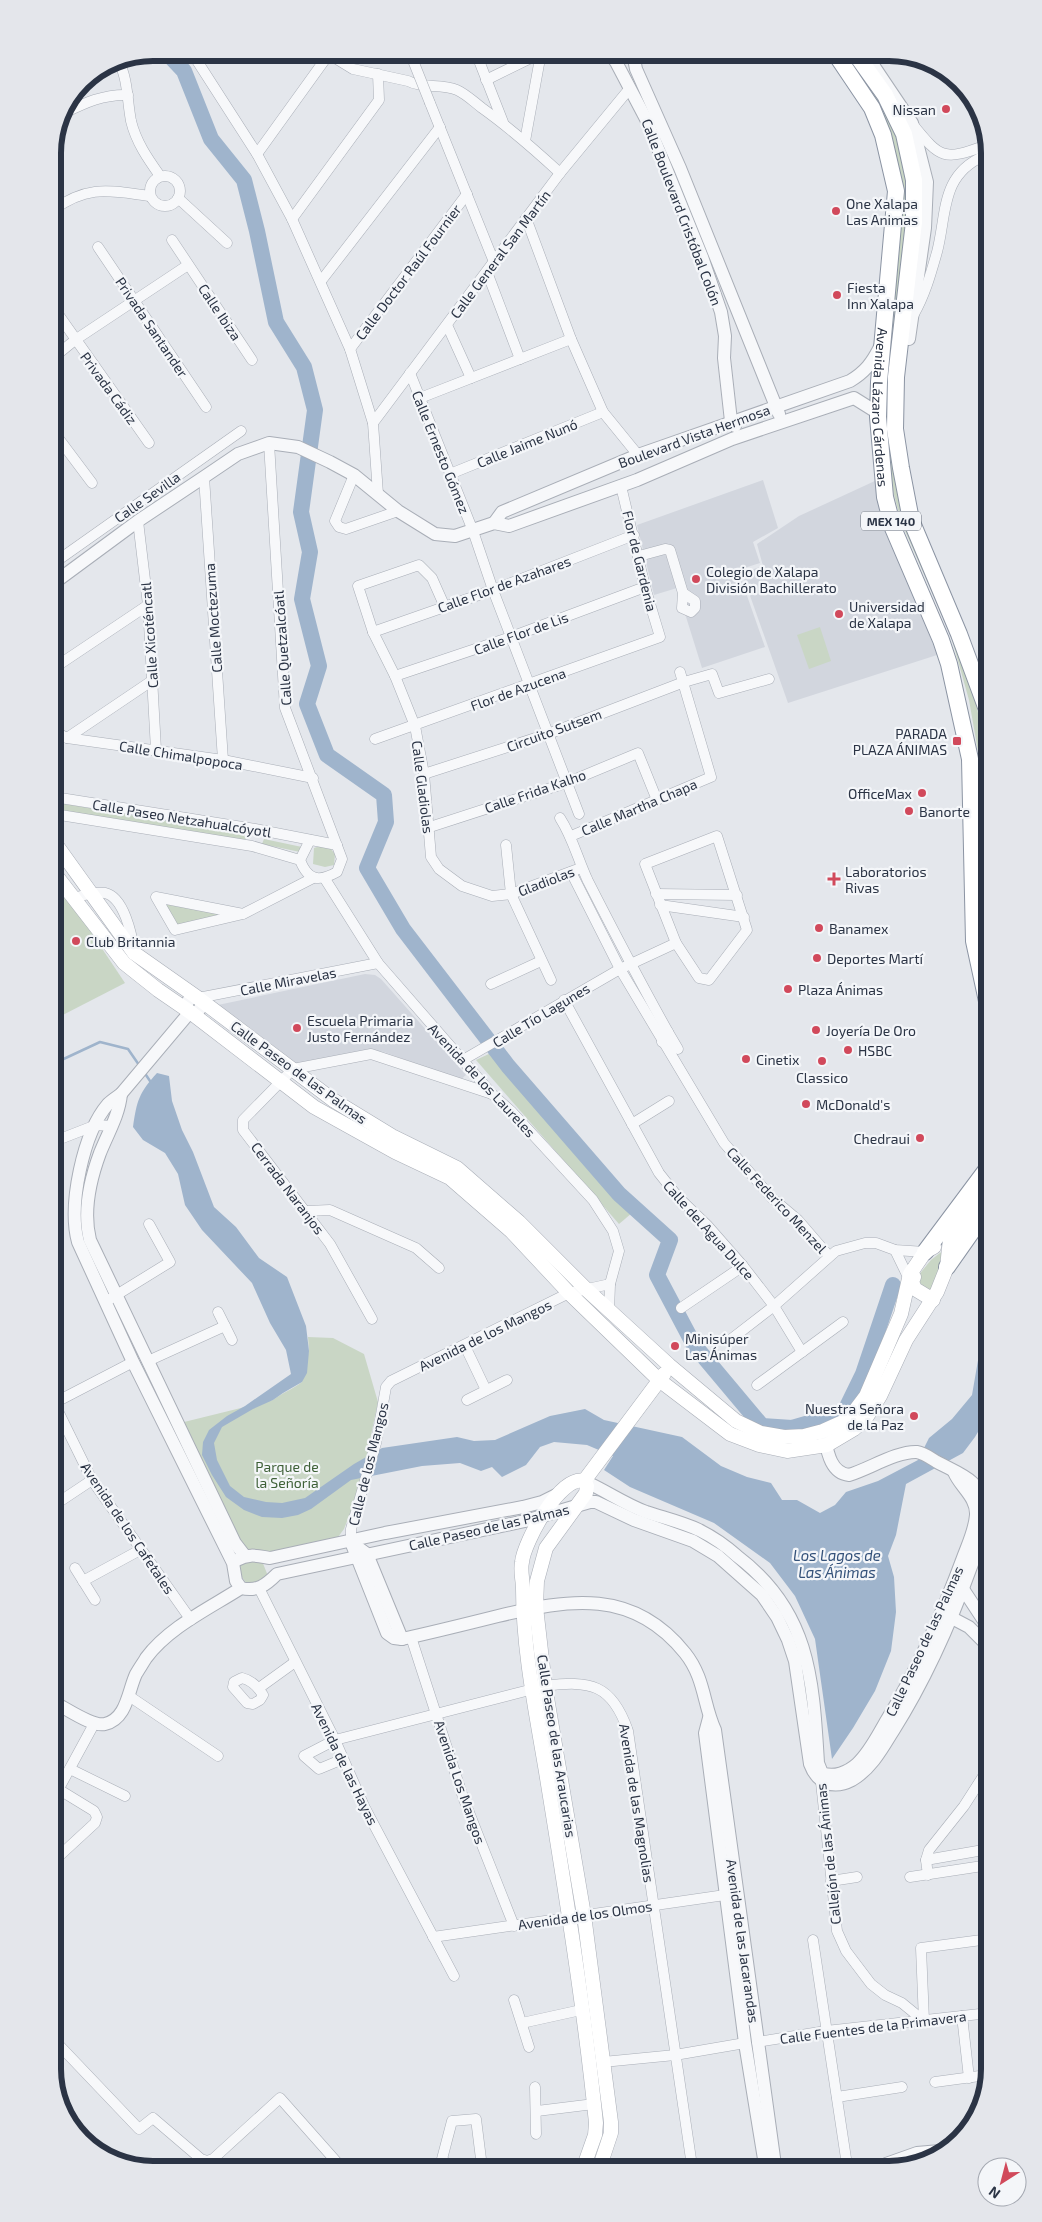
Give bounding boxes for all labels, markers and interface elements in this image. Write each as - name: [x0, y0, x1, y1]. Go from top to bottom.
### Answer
- place label: Nissan: [893, 101, 936, 118]
- marker: Nissan: [940, 103, 952, 115]
- street label: Calle Boulevard Cristóbal Colón: [638, 116, 726, 308]
- street label: Calle General San Martín: [446, 187, 554, 321]
- place label: One Xalapa Las Animas: [846, 195, 918, 228]
- street label: Calle Doctor Raúl Fournier: [351, 201, 465, 343]
- marker: One Xalapa Las Animas: [830, 205, 842, 217]
- street label: Privada Santander: [112, 274, 192, 381]
- place label: Fiesta Inn Xalapa: [847, 279, 914, 312]
- street label: Calle Ibiza: [195, 280, 245, 344]
- marker: Fiesta Inn Xalapa: [831, 289, 843, 301]
- street label: Avenida Lázaro Cárdenas: [869, 327, 893, 488]
- street label: Privada Cádiz: [77, 348, 141, 428]
- street label: Calle Ernesto Gómez: [409, 388, 473, 516]
- street label: Boulevard Vista Hermosa: [616, 401, 772, 471]
- street label: Calle Jaime Nunó: [474, 415, 580, 471]
- street label: Calle Sevilla: [111, 468, 183, 526]
- street label: Flor de Gardenia: [619, 509, 661, 613]
- road number: MEX 140: [861, 512, 921, 530]
- street label: Calle Flor de Azahares: [435, 552, 573, 616]
- street label: Calle Moctezuma: [201, 563, 225, 673]
- place label: Colegio de Xalapa División Bachillerato: [706, 563, 837, 596]
- marker: Colegio de Xalapa División Bachillerato: [690, 573, 702, 585]
- street label: Calle Xicoténcatl: [137, 581, 161, 689]
- street label: Calle Quetzalcóatl: [269, 589, 295, 706]
- place label: Universidad de Xalapa: [849, 598, 925, 631]
- street label: Calle Flor de Lis: [471, 608, 571, 658]
- marker: Universidad de Xalapa: [833, 608, 845, 620]
- street label: Flor de Azucena: [468, 664, 568, 714]
- street label: Circuito Sutsem: [504, 705, 604, 755]
- place label: PARADA PLAZA ÁNIMAS: [853, 725, 947, 758]
- marker: PARADA PLAZA ÁNIMAS: [951, 735, 963, 747]
- street label: Calle Chimalpopoca: [118, 737, 244, 773]
- street label: Calle Gladiolas: [409, 739, 437, 835]
- street label: Calle Frida Kalho: [482, 766, 588, 816]
- street label: Calle Martha Chapa: [579, 775, 699, 839]
- place label: OfficeMax: [848, 785, 913, 802]
- marker: OfficeMax: [916, 787, 928, 799]
- street label: Calle Paseo Netzahualcóyotl: [91, 795, 274, 841]
- place label: Banorte: [919, 803, 970, 820]
- marker: Banorte: [903, 805, 915, 817]
- street label: Gladiolas: [515, 862, 577, 900]
- place label: Laboratorios Rivas: [845, 863, 927, 896]
- marker: Laboratorios Rivas: [827, 872, 841, 886]
- place label: Banamex: [829, 920, 889, 937]
- marker: Banamex: [813, 922, 825, 934]
- place label: Club Britannia: [86, 933, 175, 950]
- marker: Club Britannia: [70, 935, 82, 947]
- place label: Deportes Martí: [827, 950, 923, 967]
- marker: Deportes Martí: [811, 952, 823, 964]
- street label: Calle Miravelas: [239, 963, 337, 999]
- street label: Calle Tío Lagunes: [489, 979, 593, 1051]
- place label: Plaza Ánimas: [798, 981, 883, 998]
- marker: Plaza Ánimas: [782, 983, 794, 995]
- place label: Escuela Primaria Justo Fernández: [307, 1012, 413, 1045]
- street label: Calle Paseo de las Palmas: [228, 1017, 370, 1127]
- street label: Avenida de los Laureles: [425, 1020, 539, 1140]
- marker: Escuela Primaria Justo Fernández: [291, 1022, 303, 1034]
- place label: Joyería De Oro: [826, 1022, 916, 1039]
- marker: Joyería De Oro: [810, 1024, 822, 1036]
- place label: HSBC: [858, 1042, 892, 1059]
- marker: HSBC: [842, 1044, 854, 1056]
- place label: Cinetix: [756, 1051, 800, 1068]
- marker: Cinetix: [740, 1053, 752, 1065]
- marker: Classico: [816, 1055, 828, 1067]
- place label: Classico: [796, 1069, 848, 1086]
- place label: McDonald's: [816, 1096, 890, 1113]
- marker: McDonald's: [800, 1098, 812, 1110]
- place label: Chedraui: [854, 1130, 910, 1147]
- marker: Chedraui: [914, 1132, 926, 1144]
- street label: Cerrada Naranjos: [248, 1139, 328, 1237]
- street label: Calle Federico Menzel: [724, 1144, 831, 1257]
- street label: Calle del Agua Dulce: [660, 1177, 758, 1283]
- street label: Avenida de los Mangos: [416, 1295, 554, 1375]
- place label: Minisúper Las Ánimas: [685, 1330, 757, 1363]
- marker: Minisúper Las Ánimas: [669, 1340, 681, 1352]
- place label: Nuestra Señora de la Paz: [805, 1400, 904, 1433]
- street label: Calle de los Mangos: [344, 1401, 392, 1527]
- marker: Nuestra Señora de la Paz: [908, 1410, 920, 1422]
- park label: Parque de la Señoría: [255, 1458, 319, 1491]
- street label: Avenida de los Cafetales: [78, 1459, 178, 1597]
- street label: Calle Paseo de las Palmas: [407, 1500, 571, 1554]
- water label: Los Lagos de Las Ánimas: [793, 1546, 881, 1581]
- street label: Calle Paseo de las Palmas: [882, 1563, 966, 1719]
- street label: Calle Paseo de las Araucarias: [534, 1653, 580, 1839]
- street label: Avenida de las Hayas: [308, 1700, 382, 1828]
- street label: Avenida Los Mangos: [431, 1718, 489, 1846]
- street label: Avenida de las Magnolias: [616, 1722, 658, 1884]
- street label: Callejón de las Ánimas: [812, 1783, 844, 1925]
- street label: Avenida de las Jacarandas: [723, 1858, 763, 2024]
- street label: Avenida de los Olmos: [517, 1897, 653, 1933]
- street label: Calle Fuentes de la Primavera: [779, 2007, 967, 2047]
- north arrow: [977, 2157, 1027, 2207]
- text: N: [985, 2183, 1003, 2203]

